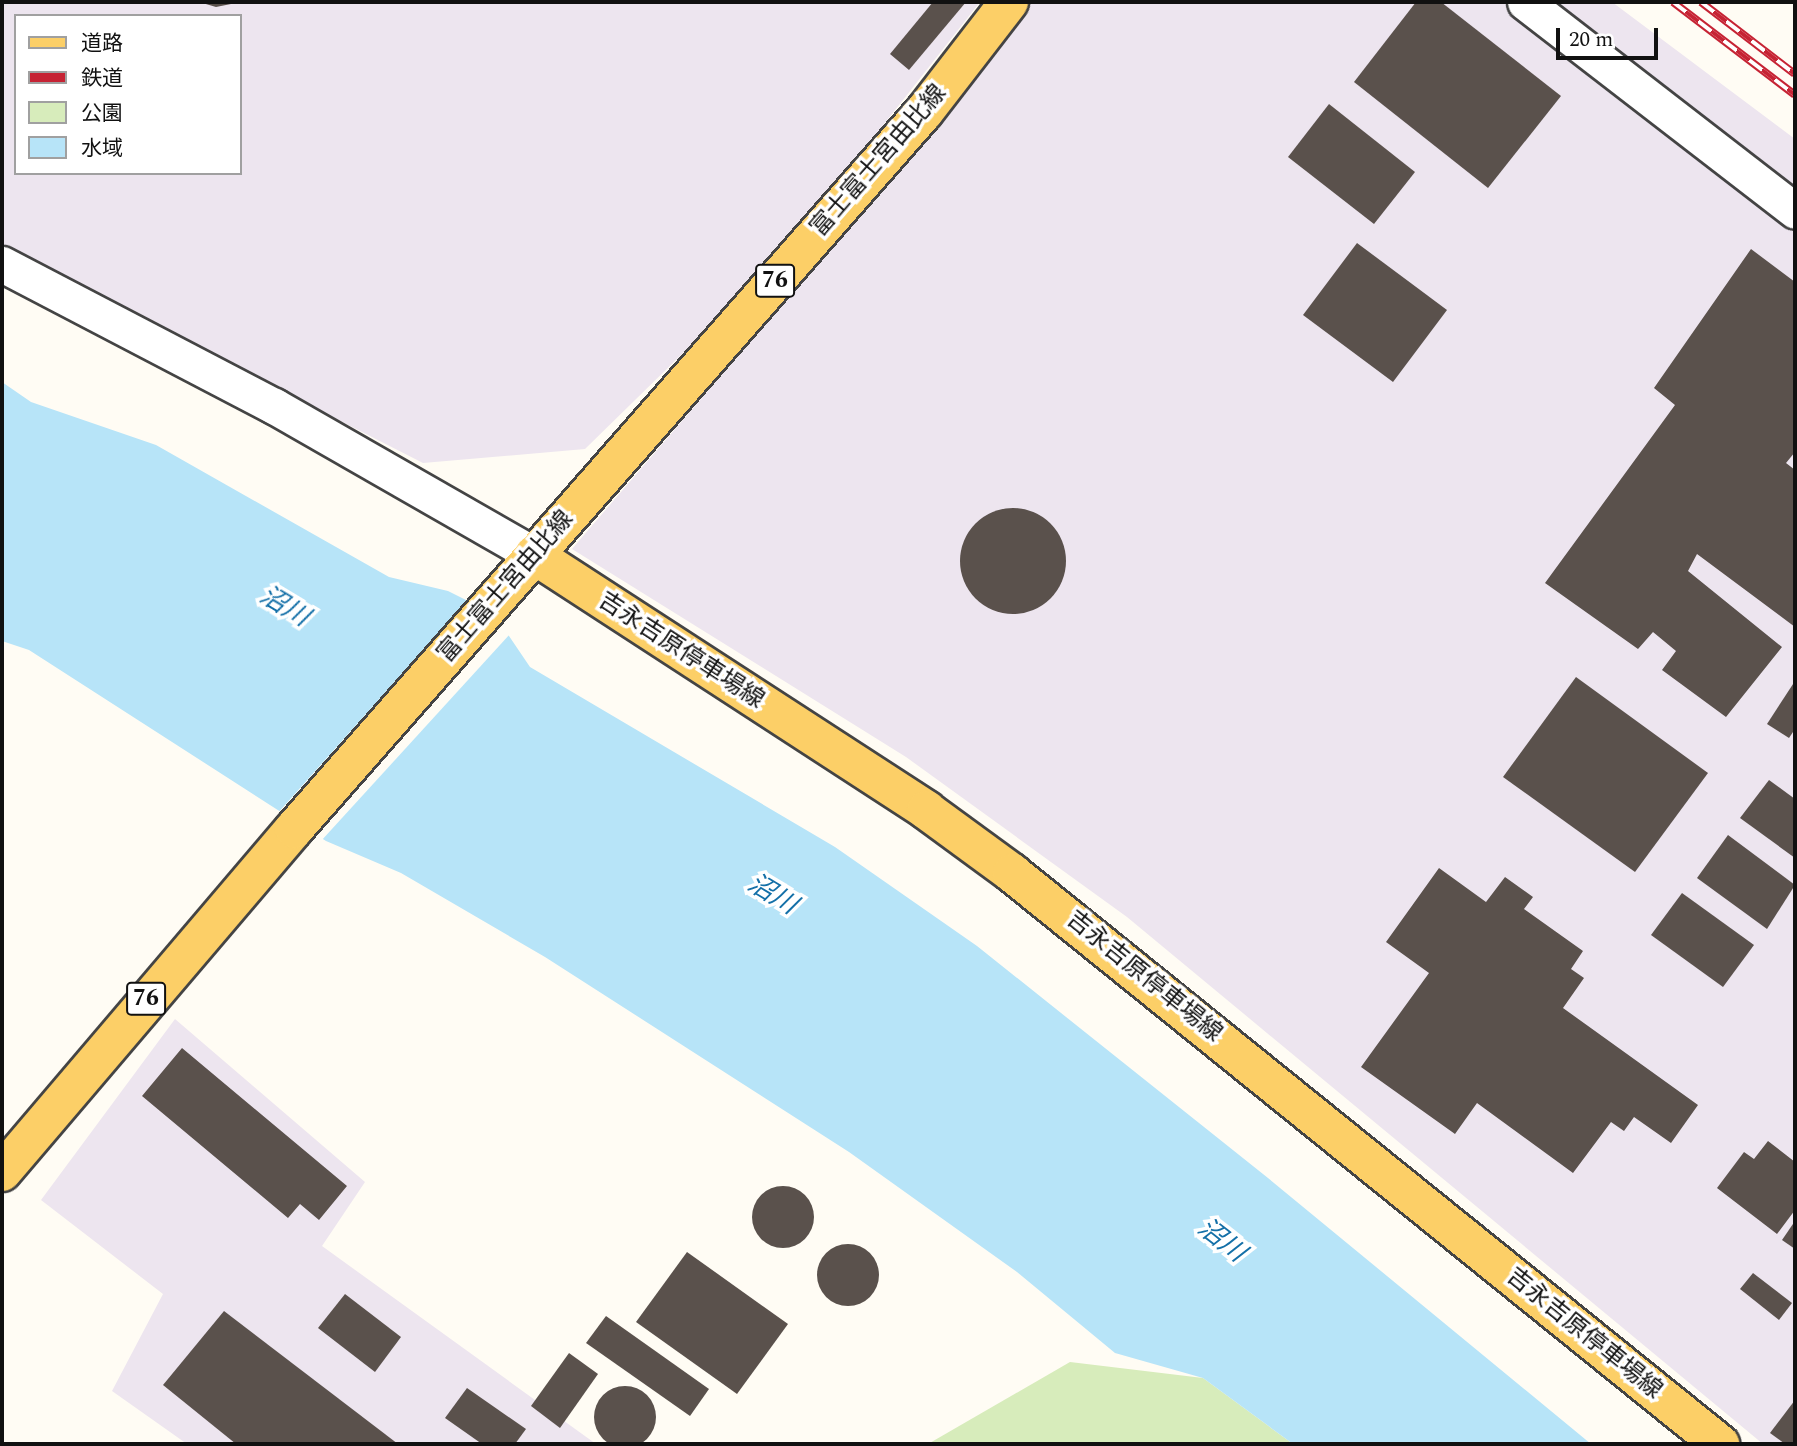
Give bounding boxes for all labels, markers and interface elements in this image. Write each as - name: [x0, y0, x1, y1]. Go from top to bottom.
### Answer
- legend: [14, 14, 242, 175]
- scale bar: [1559, 14, 1660, 58]
- text: 20 m: [1569, 24, 1613, 56]
- text: 道路: [81, 28, 123, 60]
- text: 鉄道: [81, 63, 123, 95]
- street label: 富士富士宮由比線: [805, 79, 953, 243]
- text: 公園: [81, 98, 123, 130]
- text: 水域: [81, 133, 123, 165]
- road number: 76: [754, 262, 796, 300]
- street label: 富士富士宮由比線: [432, 505, 580, 669]
- water label: 沼川: [254, 580, 314, 634]
- street label: 吉永吉原停車場線: [593, 587, 769, 715]
- water label: 沼川: [742, 868, 802, 922]
- street label: 吉永吉原停車場線: [1060, 905, 1228, 1049]
- road number: 76: [125, 980, 167, 1018]
- water label: 沼川: [1191, 1213, 1251, 1269]
- street label: 吉永吉原停車場線: [1500, 1262, 1668, 1406]

